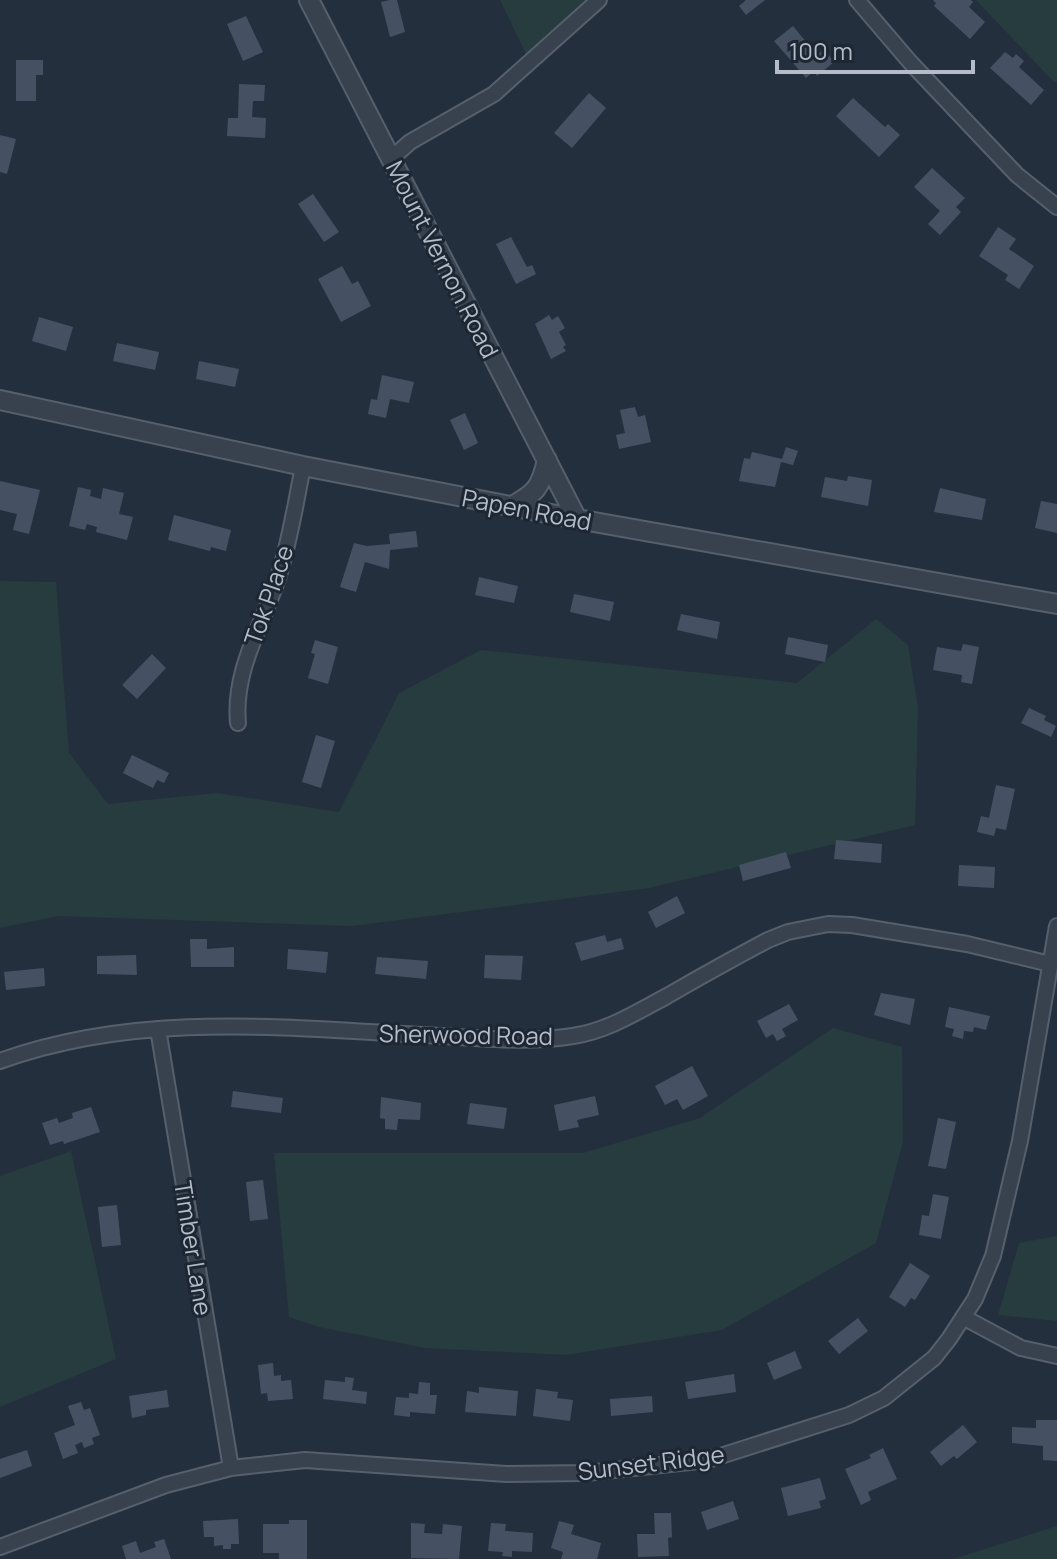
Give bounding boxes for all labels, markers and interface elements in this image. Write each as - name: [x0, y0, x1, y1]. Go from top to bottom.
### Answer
- scale bar: [777, 24, 973, 74]
- text: 100 m: [789, 34, 853, 67]
- street label: Mount Vernon Road: [379, 155, 507, 363]
- street label: Papen Road: [460, 480, 594, 538]
- street label: Tok Place: [236, 541, 300, 649]
- street label: Sherwood Road: [379, 1016, 553, 1052]
- street label: Timber Lane: [167, 1178, 221, 1318]
- street label: Sunset Ridge: [576, 1437, 726, 1487]

